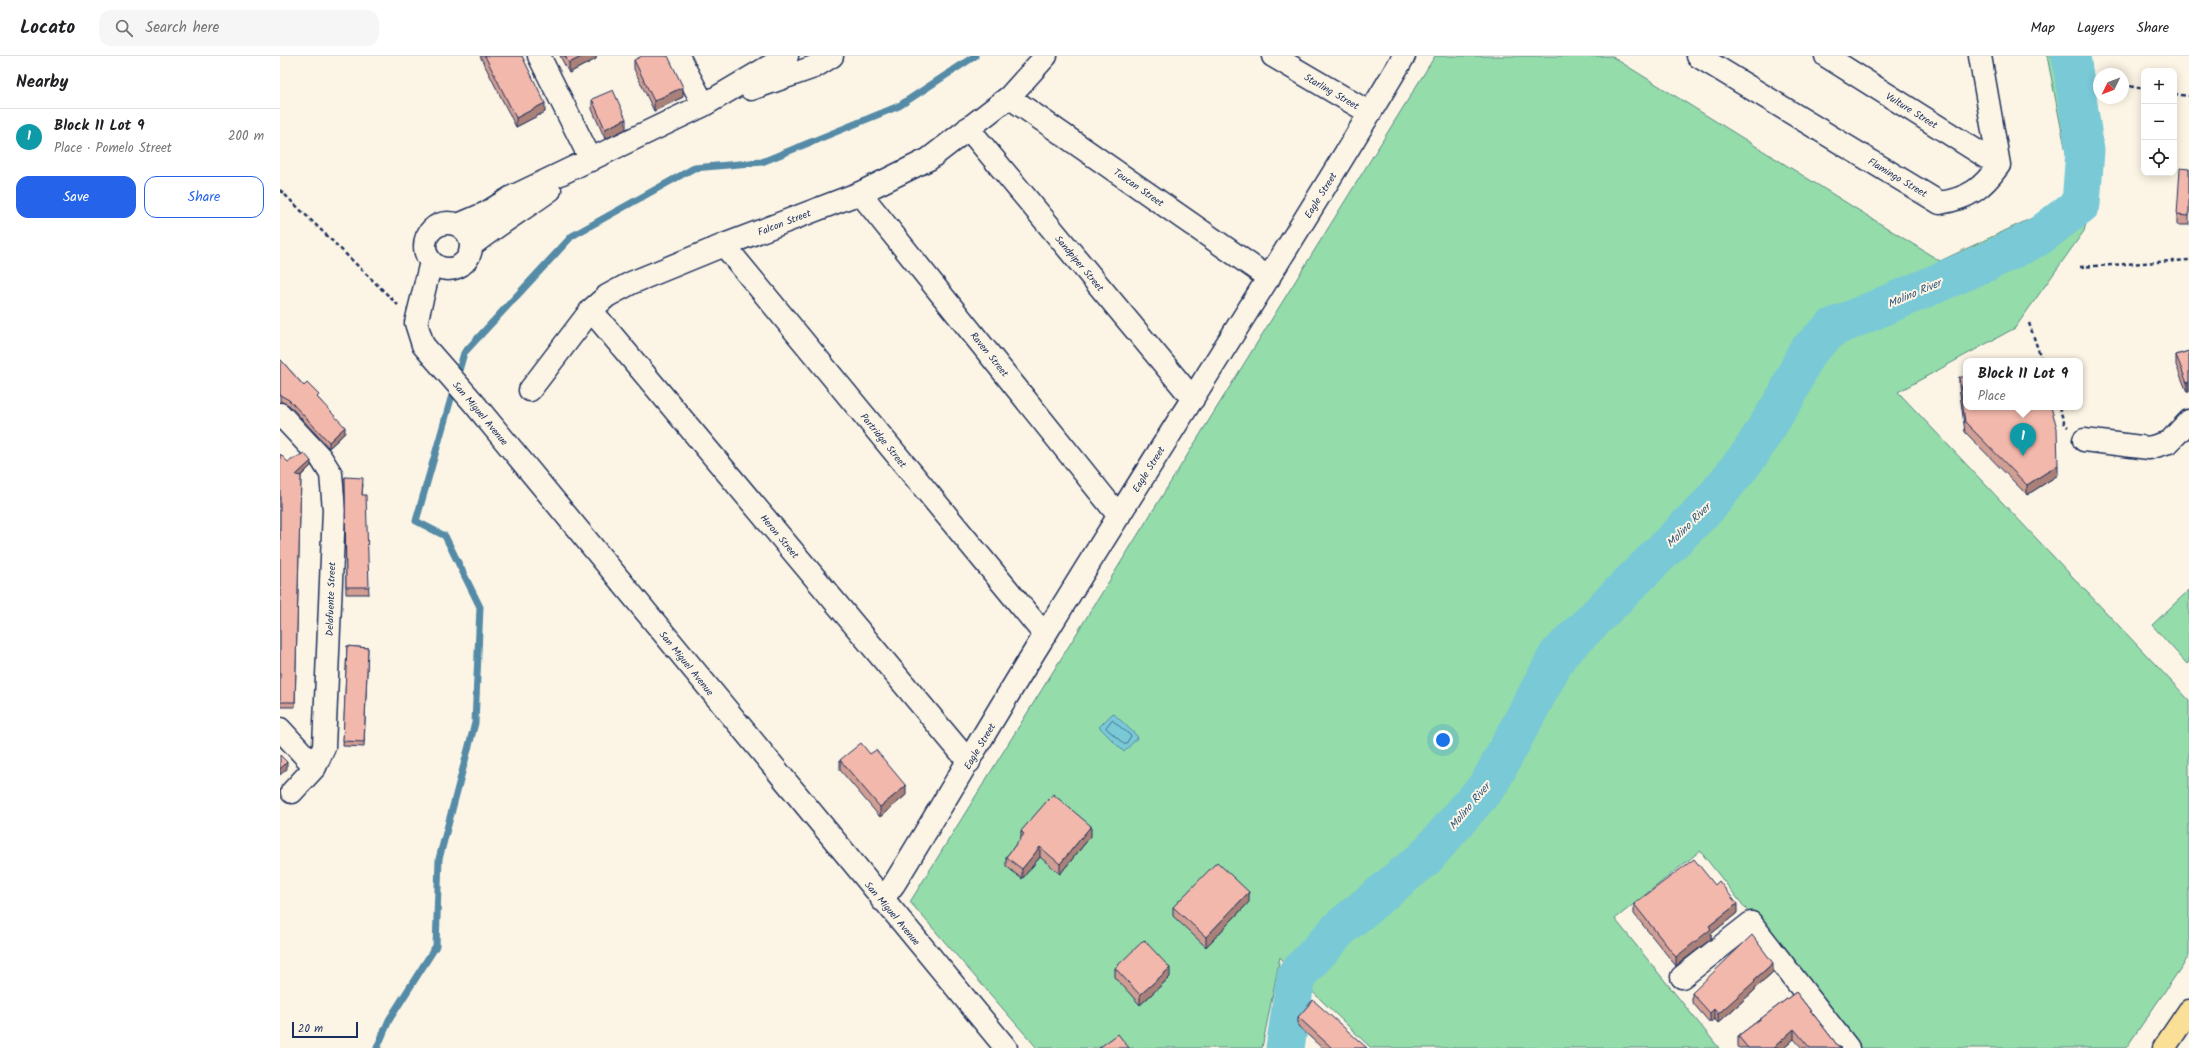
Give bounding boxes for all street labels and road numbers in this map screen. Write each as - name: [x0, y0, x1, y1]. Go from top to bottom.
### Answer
- street label: Starling Street: [1301, 70, 1362, 114]
- street label: Vulture Street: [1882, 89, 1941, 133]
- street label: Flamingo Street: [1865, 154, 1930, 202]
- street label: Toucan Street: [1110, 164, 1167, 211]
- street label: Eagle Street: [1300, 169, 1341, 222]
- street label: Falcon Street: [755, 205, 814, 240]
- street label: Sandpiper Street: [1051, 232, 1108, 295]
- street label: Raven Street: [966, 329, 1012, 381]
- street label: San Miguel Avenue: [449, 378, 512, 450]
- street label: Partridge Street: [856, 410, 910, 472]
- street label: Eagle Street: [1128, 443, 1169, 496]
- street label: Heron Street: [756, 511, 803, 562]
- street label: Delafuente Street: [322, 562, 340, 636]
- street label: San Miguel Avenue: [655, 628, 718, 700]
- street label: Eagle Street: [960, 720, 1000, 773]
- street label: San Miguel Avenue: [861, 878, 924, 950]

